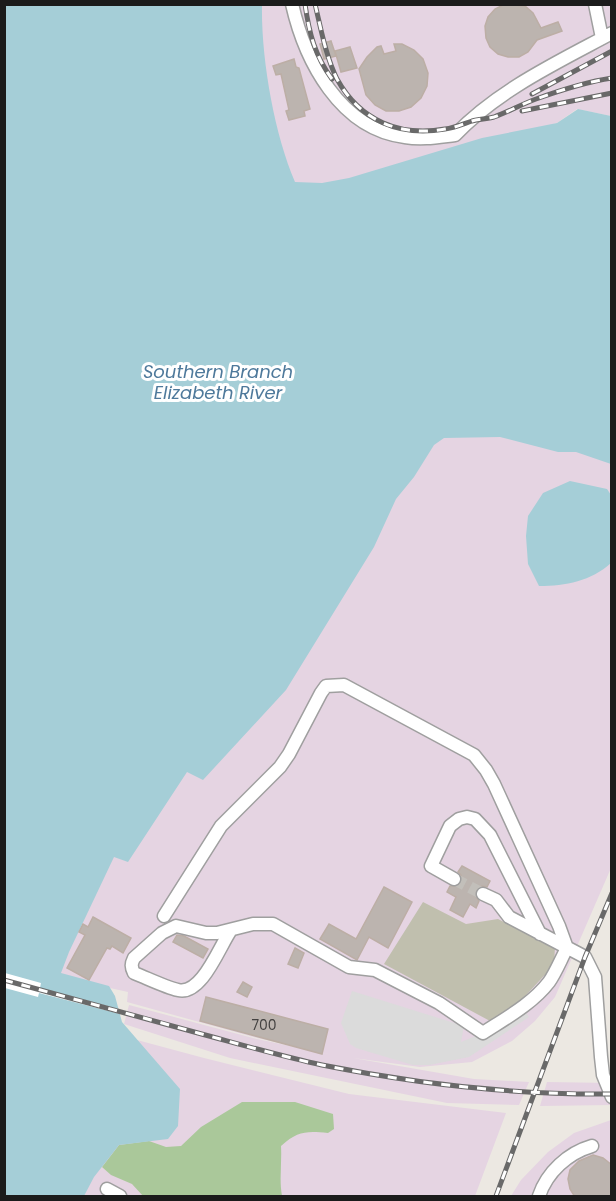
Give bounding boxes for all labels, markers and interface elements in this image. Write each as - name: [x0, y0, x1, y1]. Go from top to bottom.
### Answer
- water label: Southern Branch Elizabeth River: [143, 359, 293, 405]
- house number: 700: [251, 1015, 277, 1035]

